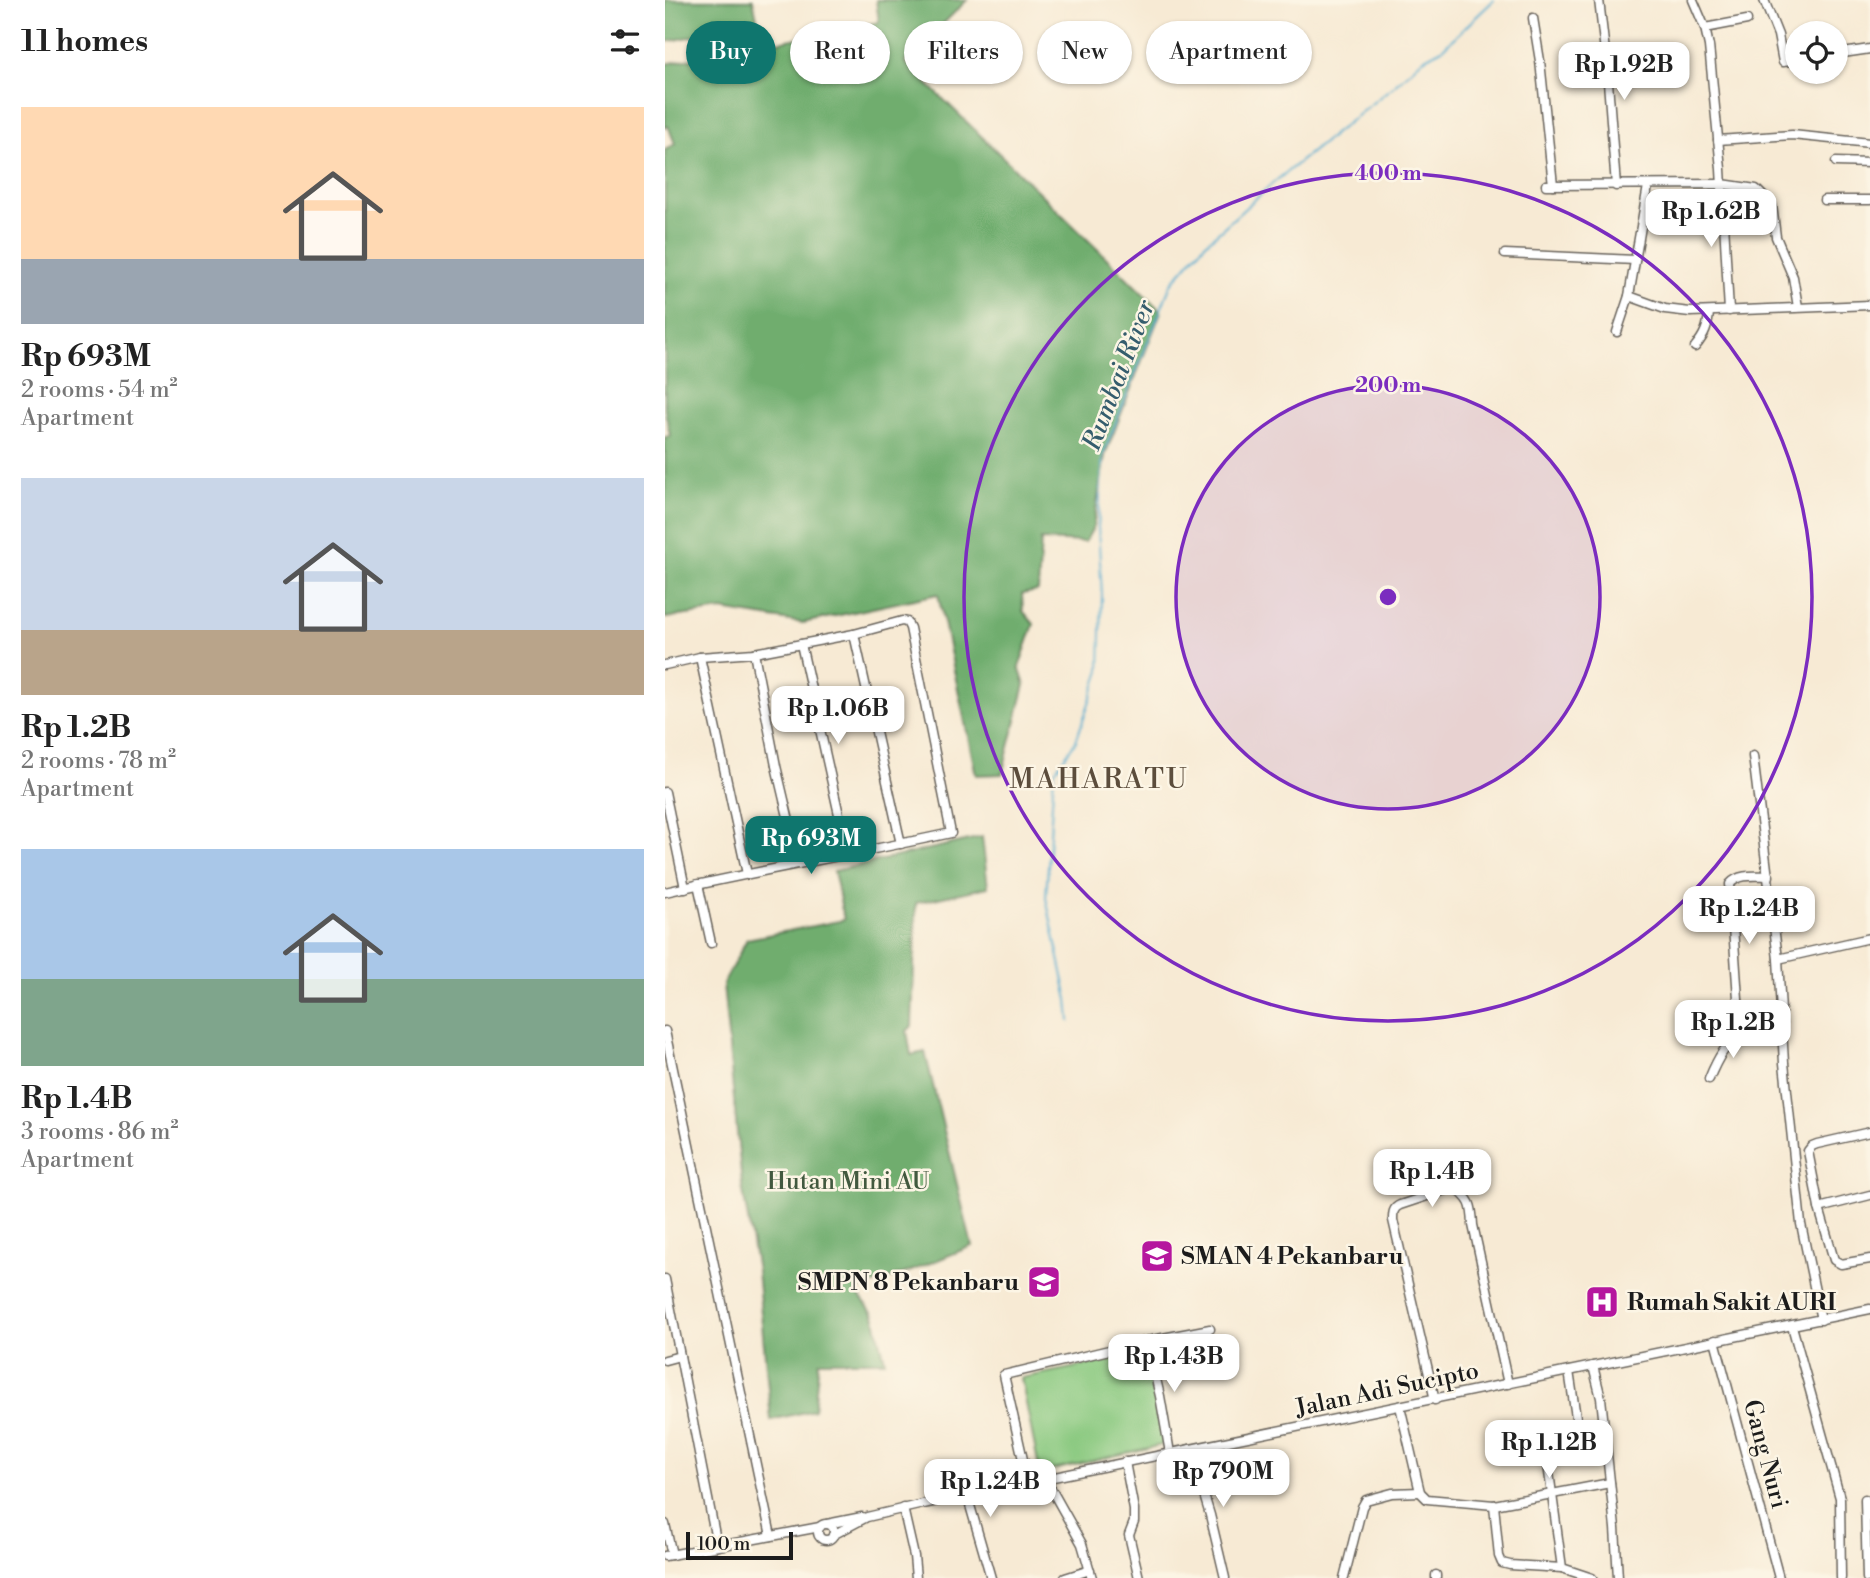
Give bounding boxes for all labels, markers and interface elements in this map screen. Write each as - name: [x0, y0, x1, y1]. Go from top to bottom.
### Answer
- chip: Buy: [686, 21, 776, 84]
- chip: Rent: [790, 21, 890, 84]
- chip: Filters: [904, 21, 1023, 84]
- chip: New: [1037, 21, 1132, 84]
- chip: Apartment: [1146, 21, 1312, 84]
- map controls: [1785, 21, 1848, 84]
- button: locate: [1785, 21, 1848, 84]
- text: 11 homes: [21, 23, 148, 61]
- icon: filters: [606, 23, 644, 61]
- pin: Rp 1.92B: [1552, 42, 1696, 102]
- text: Rp 1.92B: [1575, 51, 1673, 79]
- icon: home: [270, 153, 396, 279]
- text: 400 m: [1354, 161, 1422, 187]
- pin: Rp 1.62B: [1639, 190, 1783, 249]
- text: Rp 1.62B: [1662, 198, 1760, 226]
- water label: Rumbai River: [1075, 295, 1163, 456]
- text: Rp 693M: [21, 338, 151, 376]
- text: 200 m: [1355, 373, 1421, 399]
- text: 2 rooms · 54 m²: [21, 376, 178, 404]
- text: Apartment: [21, 404, 134, 432]
- icon: home: [270, 524, 396, 650]
- centre of rings: [1376, 585, 1400, 609]
- pin: Rp 1.06B: [766, 686, 910, 746]
- text: Rp 1.06B: [787, 695, 889, 723]
- text: Rp 1.2B: [21, 709, 131, 747]
- text: 2 rooms · 78 m²: [21, 747, 176, 775]
- district label: MAHARATU: [1009, 762, 1189, 797]
- text: Apartment: [21, 775, 134, 803]
- pin: Rp 693M: [746, 816, 876, 876]
- text: Rp 693M: [761, 825, 861, 853]
- pin: Rp 1.24B: [1677, 886, 1821, 946]
- icon: home: [270, 895, 396, 1021]
- text: Rp 1.24B: [1699, 895, 1799, 923]
- pin: Rp 1.2B: [1668, 1000, 1798, 1060]
- text: Rp 1.2B: [1691, 1009, 1775, 1037]
- text: Rp 1.4B: [21, 1080, 133, 1118]
- text: 3 rooms · 86 m²: [21, 1118, 178, 1146]
- text: Apartment: [21, 1146, 134, 1174]
- pin: Rp 1.4B: [1367, 1150, 1497, 1209]
- text: Rp 1.4B: [1389, 1158, 1475, 1186]
- park label: Hutan Mini AU: [767, 1167, 930, 1197]
- school or university icon: SMAN 4 Pekanbaru: [1138, 1237, 1176, 1275]
- place label: SMAN 4 Pekanbaru: [1181, 1242, 1404, 1272]
- school or university icon: SMPN 8 Pekanbaru: [1025, 1263, 1063, 1301]
- place label: SMPN 8 Pekanbaru: [798, 1268, 1019, 1298]
- hospital icon: Rumah Sakit AURI: [1583, 1283, 1621, 1321]
- place label: Rumah Sakit AURI: [1627, 1288, 1836, 1318]
- pin: Rp 1.43B: [1102, 1334, 1246, 1394]
- text: Rp 1.43B: [1124, 1343, 1224, 1371]
- street label: Jalan Adi Sucipto: [1292, 1356, 1482, 1424]
- street label: Gang Nuri: [1736, 1397, 1794, 1512]
- pin: Rp 1.12B: [1477, 1420, 1621, 1480]
- text: Rp 1.12B: [1501, 1429, 1597, 1457]
- pin: Rp 790M: [1158, 1450, 1288, 1509]
- text: Rp 790M: [1172, 1458, 1274, 1486]
- pin: Rp 1.24B: [918, 1460, 1062, 1519]
- text: Rp 1.24B: [940, 1468, 1040, 1496]
- scale bar: [686, 1529, 793, 1561]
- text: 100 m: [697, 1532, 750, 1556]

